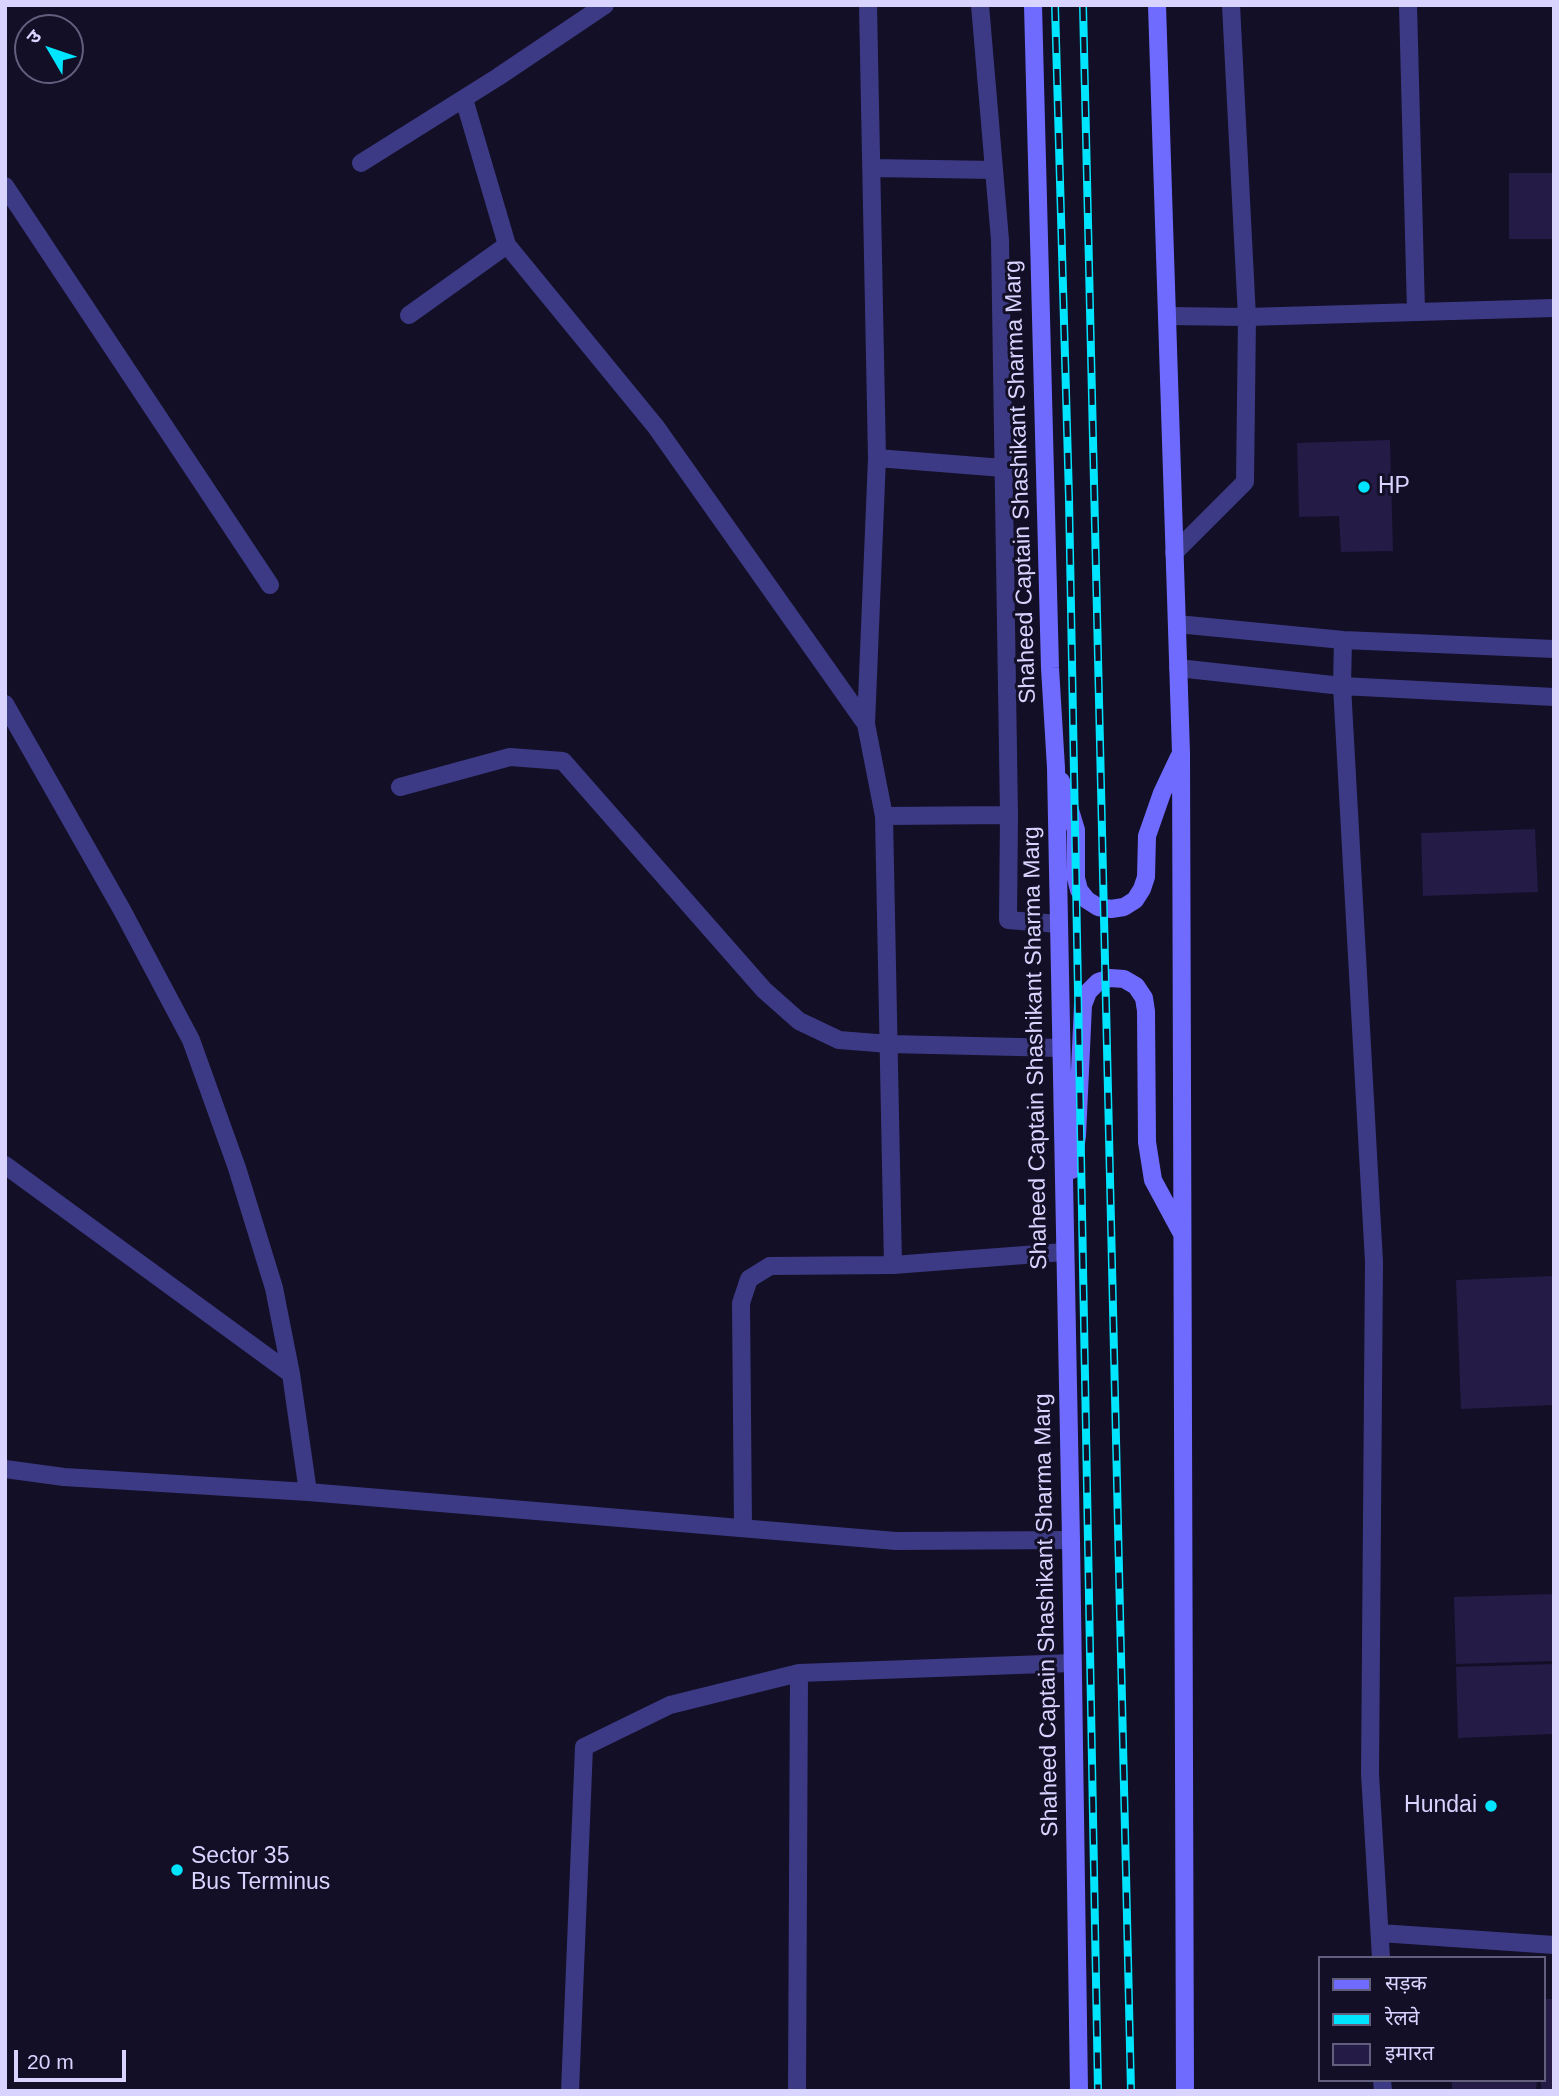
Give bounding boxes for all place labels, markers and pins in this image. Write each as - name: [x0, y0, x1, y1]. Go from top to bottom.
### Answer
- place label: HP: [1378, 473, 1410, 501]
- marker: HP: [1356, 479, 1372, 495]
- place label: Hundai: [1404, 1792, 1477, 1820]
- marker: Hundai: [1483, 1798, 1499, 1814]
- place label: Sector 35 Bus Terminus: [191, 1843, 330, 1897]
- marker: Sector 35 Bus Terminus: [169, 1862, 185, 1878]

